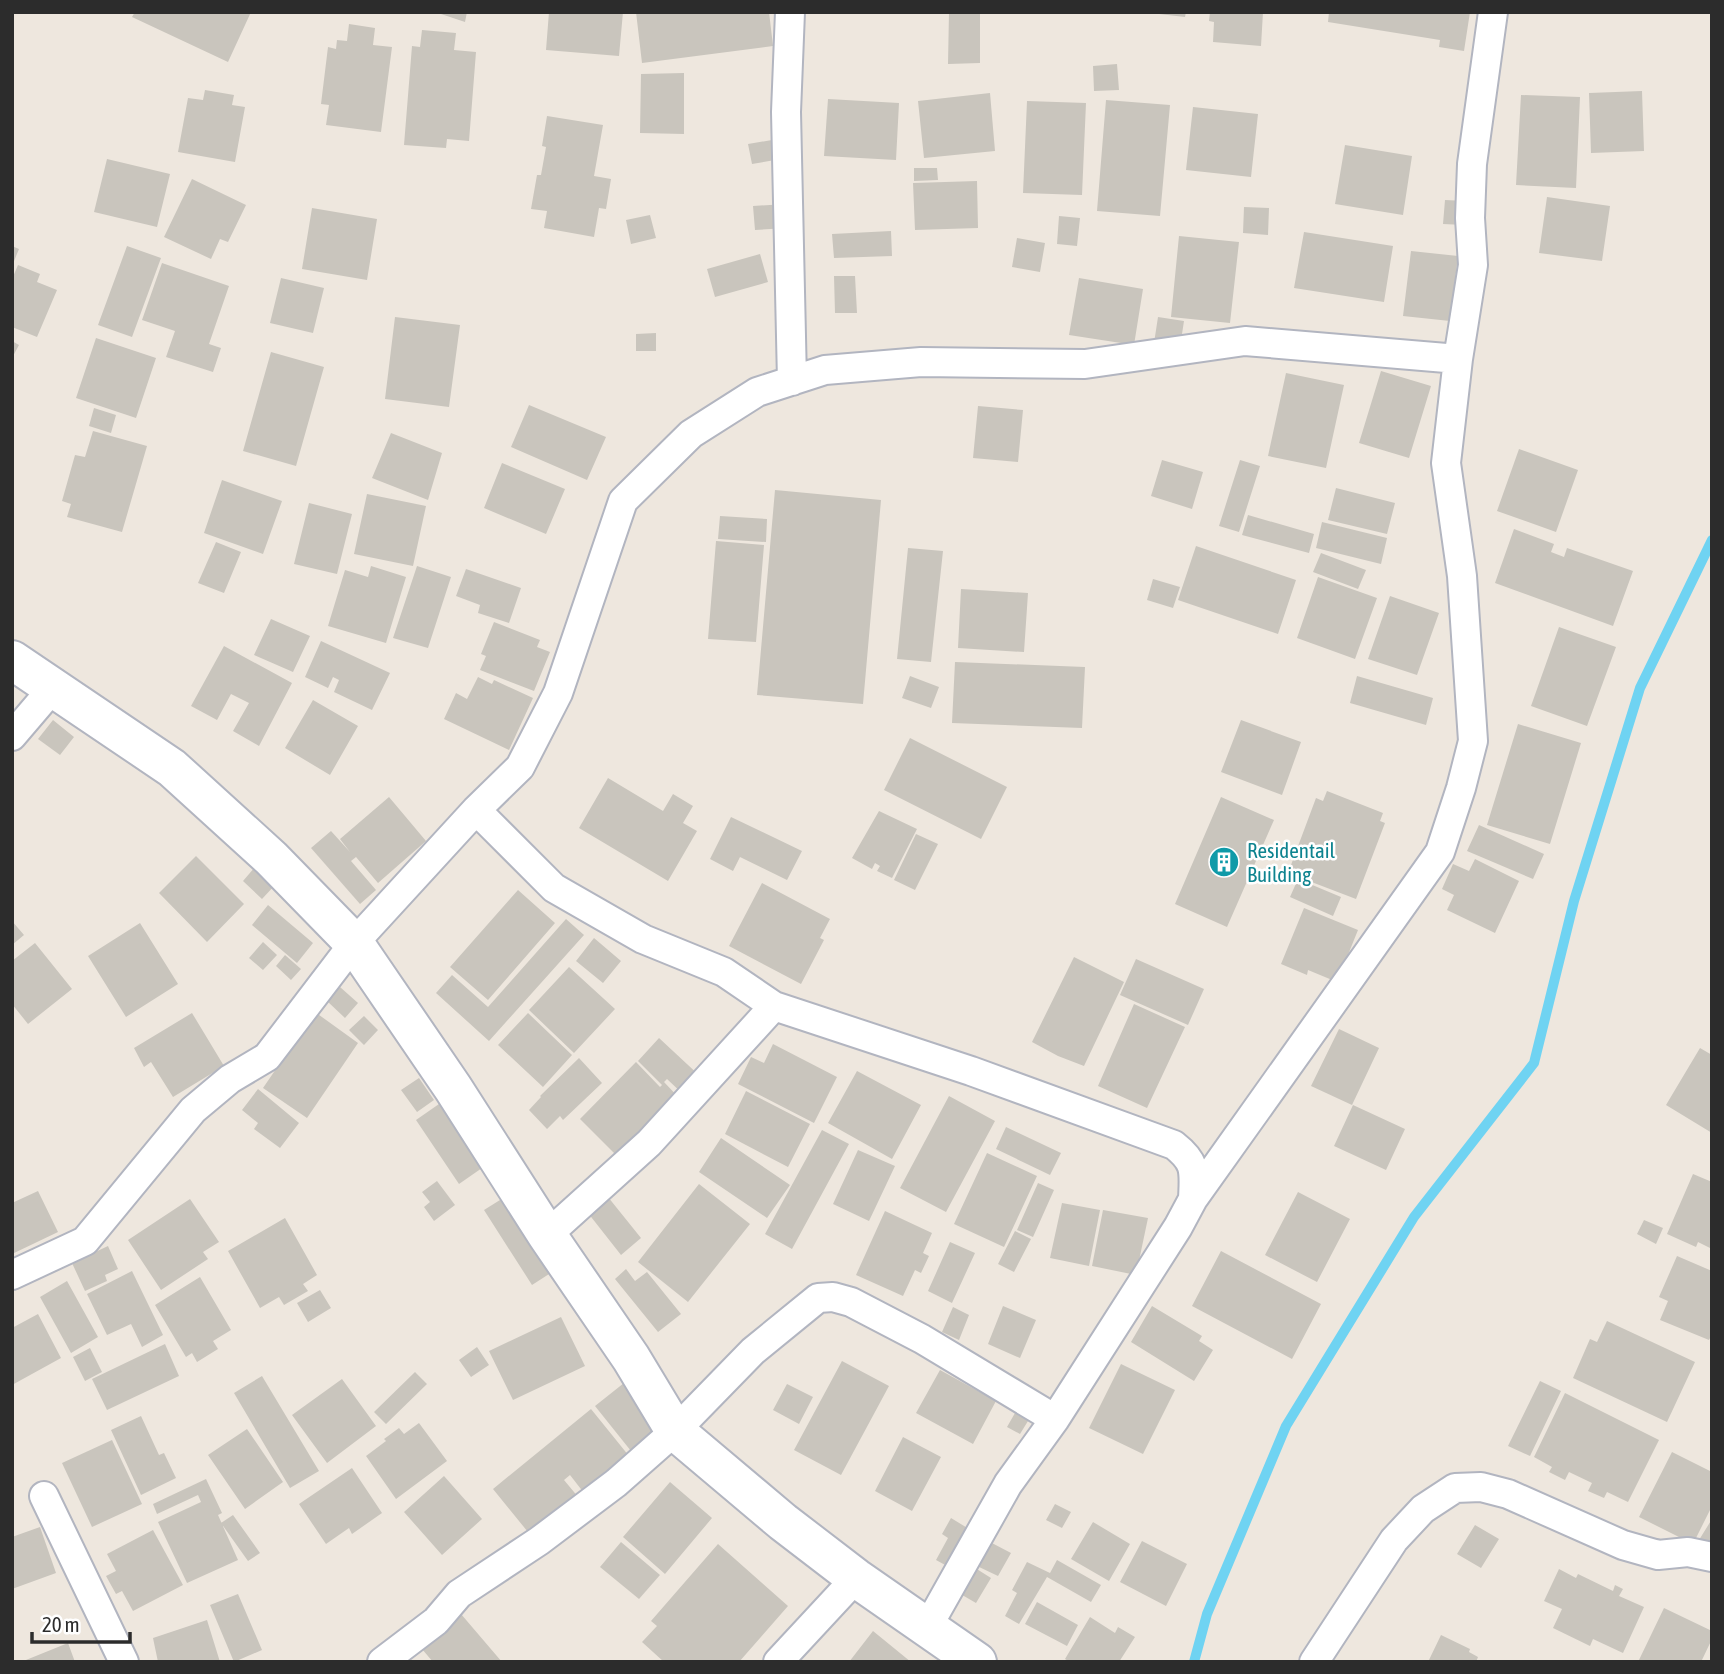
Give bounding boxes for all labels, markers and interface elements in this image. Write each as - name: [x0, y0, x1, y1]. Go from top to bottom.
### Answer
- place label: Residentail Building: [1247, 838, 1336, 886]
- building icon: Residentail Building: [1207, 845, 1241, 879]
- scale bar: [32, 1600, 130, 1644]
- text: 20 m: [42, 1612, 80, 1636]

